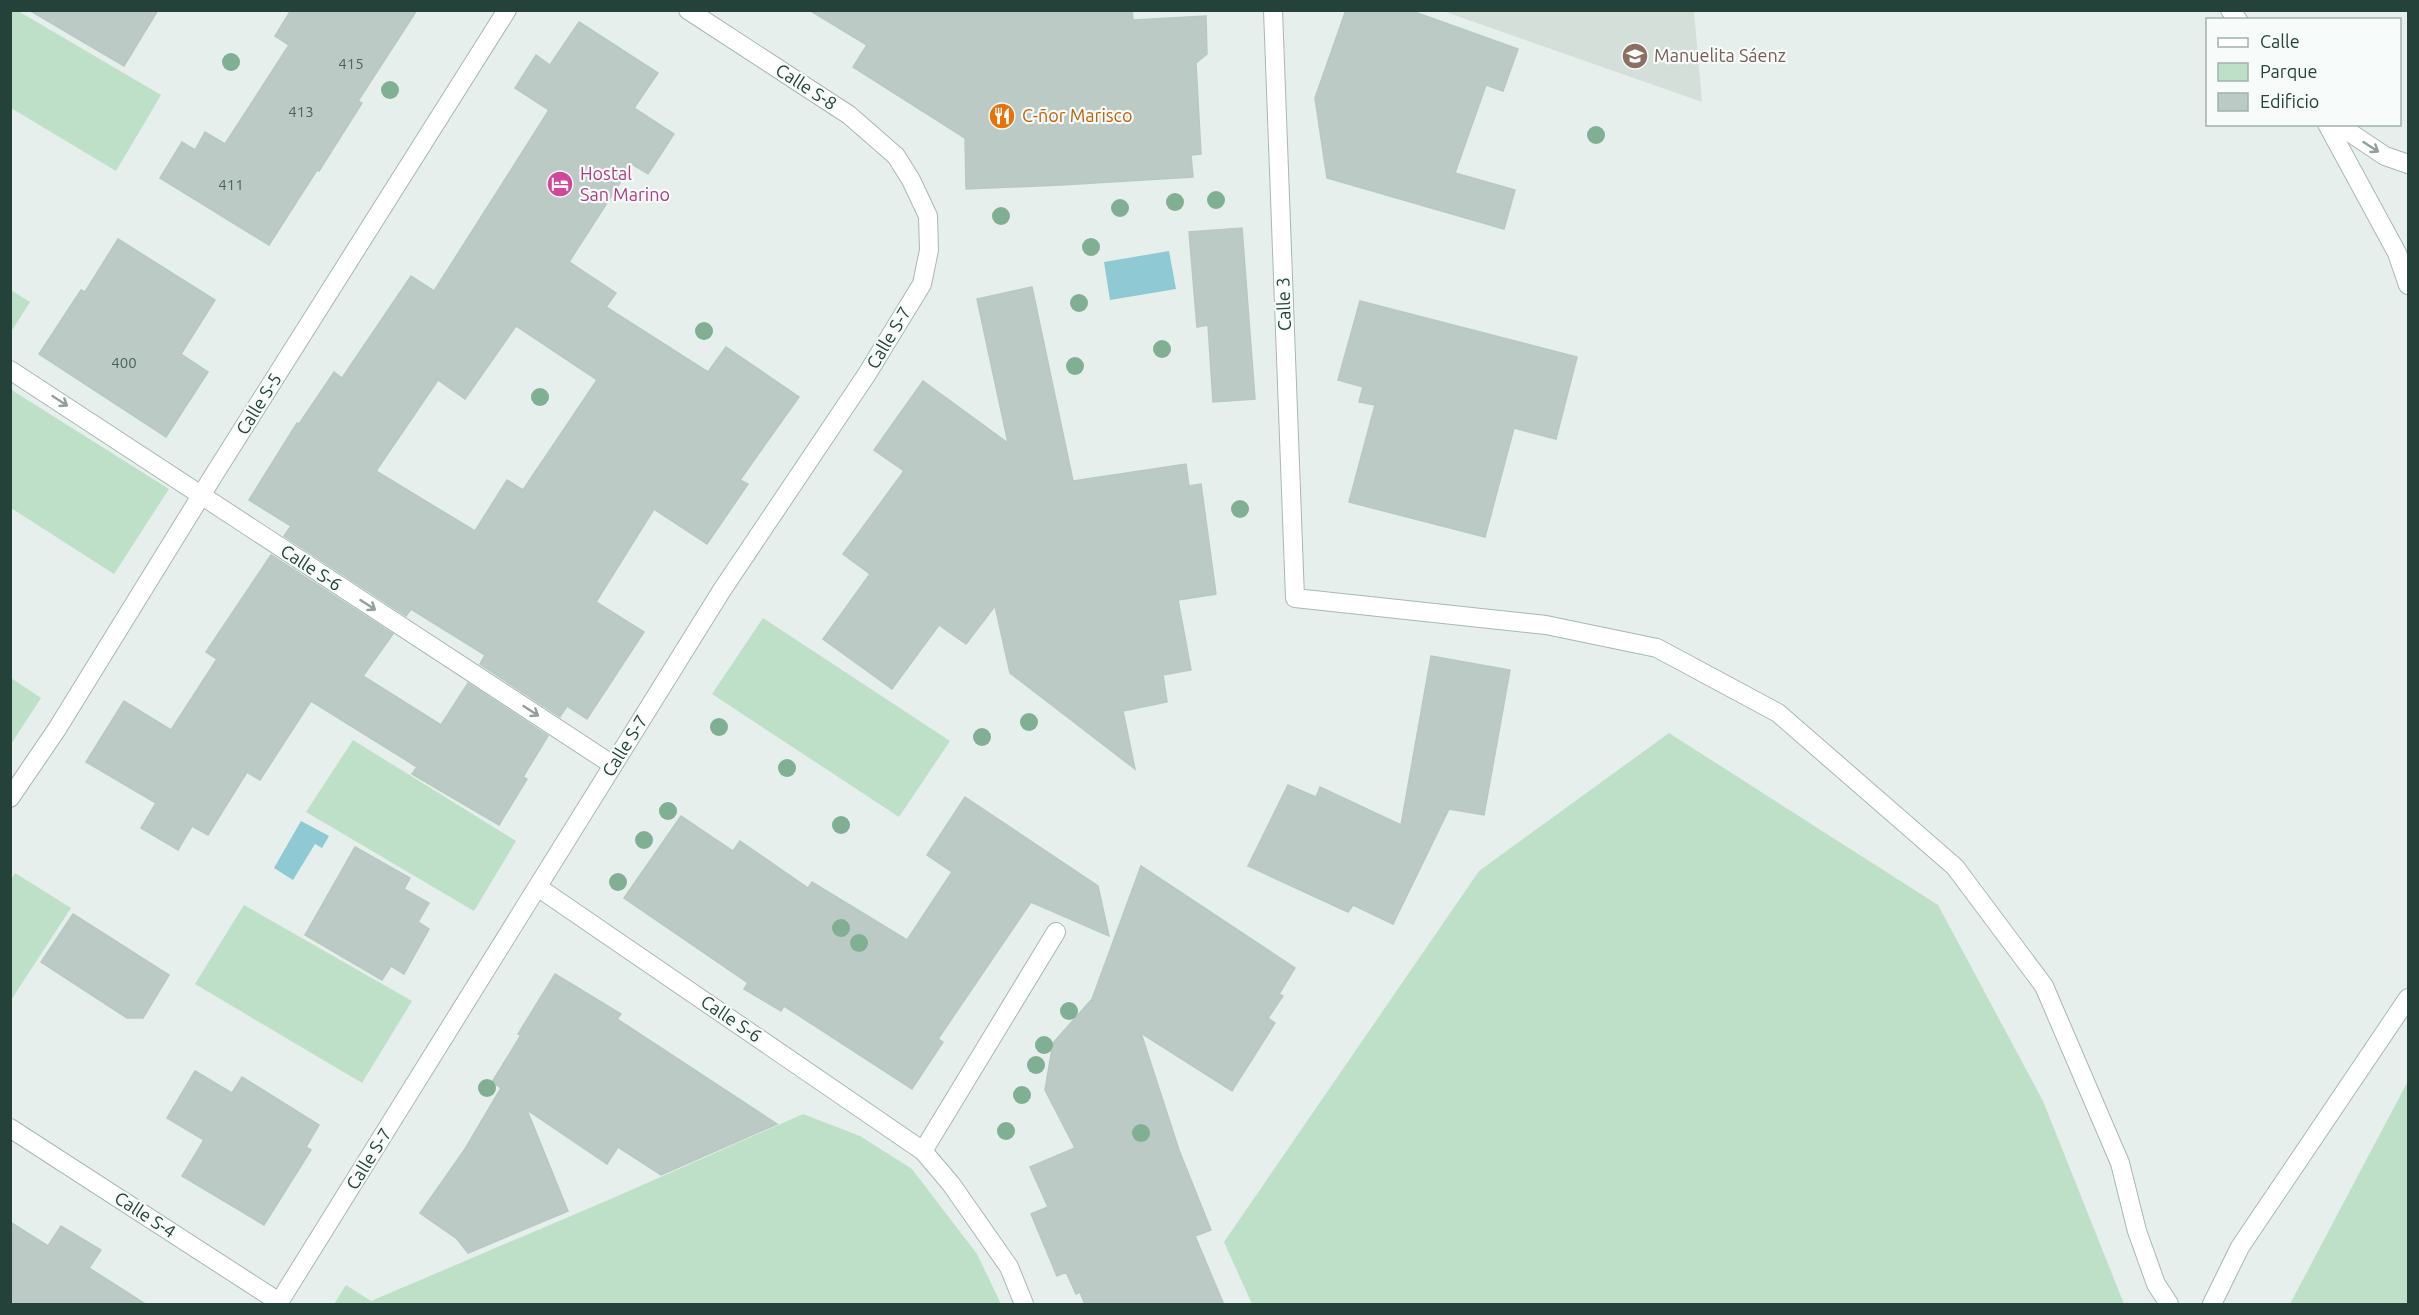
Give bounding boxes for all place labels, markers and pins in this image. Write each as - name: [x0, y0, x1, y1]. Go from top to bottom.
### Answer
- school or university icon: Manuelita Sáenz: [1620, 41, 1650, 71]
- place label: Manuelita Sáenz: [1654, 45, 1786, 65]
- restaurant icon: C-ñor Marisco: [987, 101, 1017, 131]
- place label: C-ñor Marisco: [1022, 105, 1132, 125]
- place label: Hostal San Marino: [580, 163, 670, 204]
- hotel icon: Hostal San Marino: [545, 169, 575, 199]

